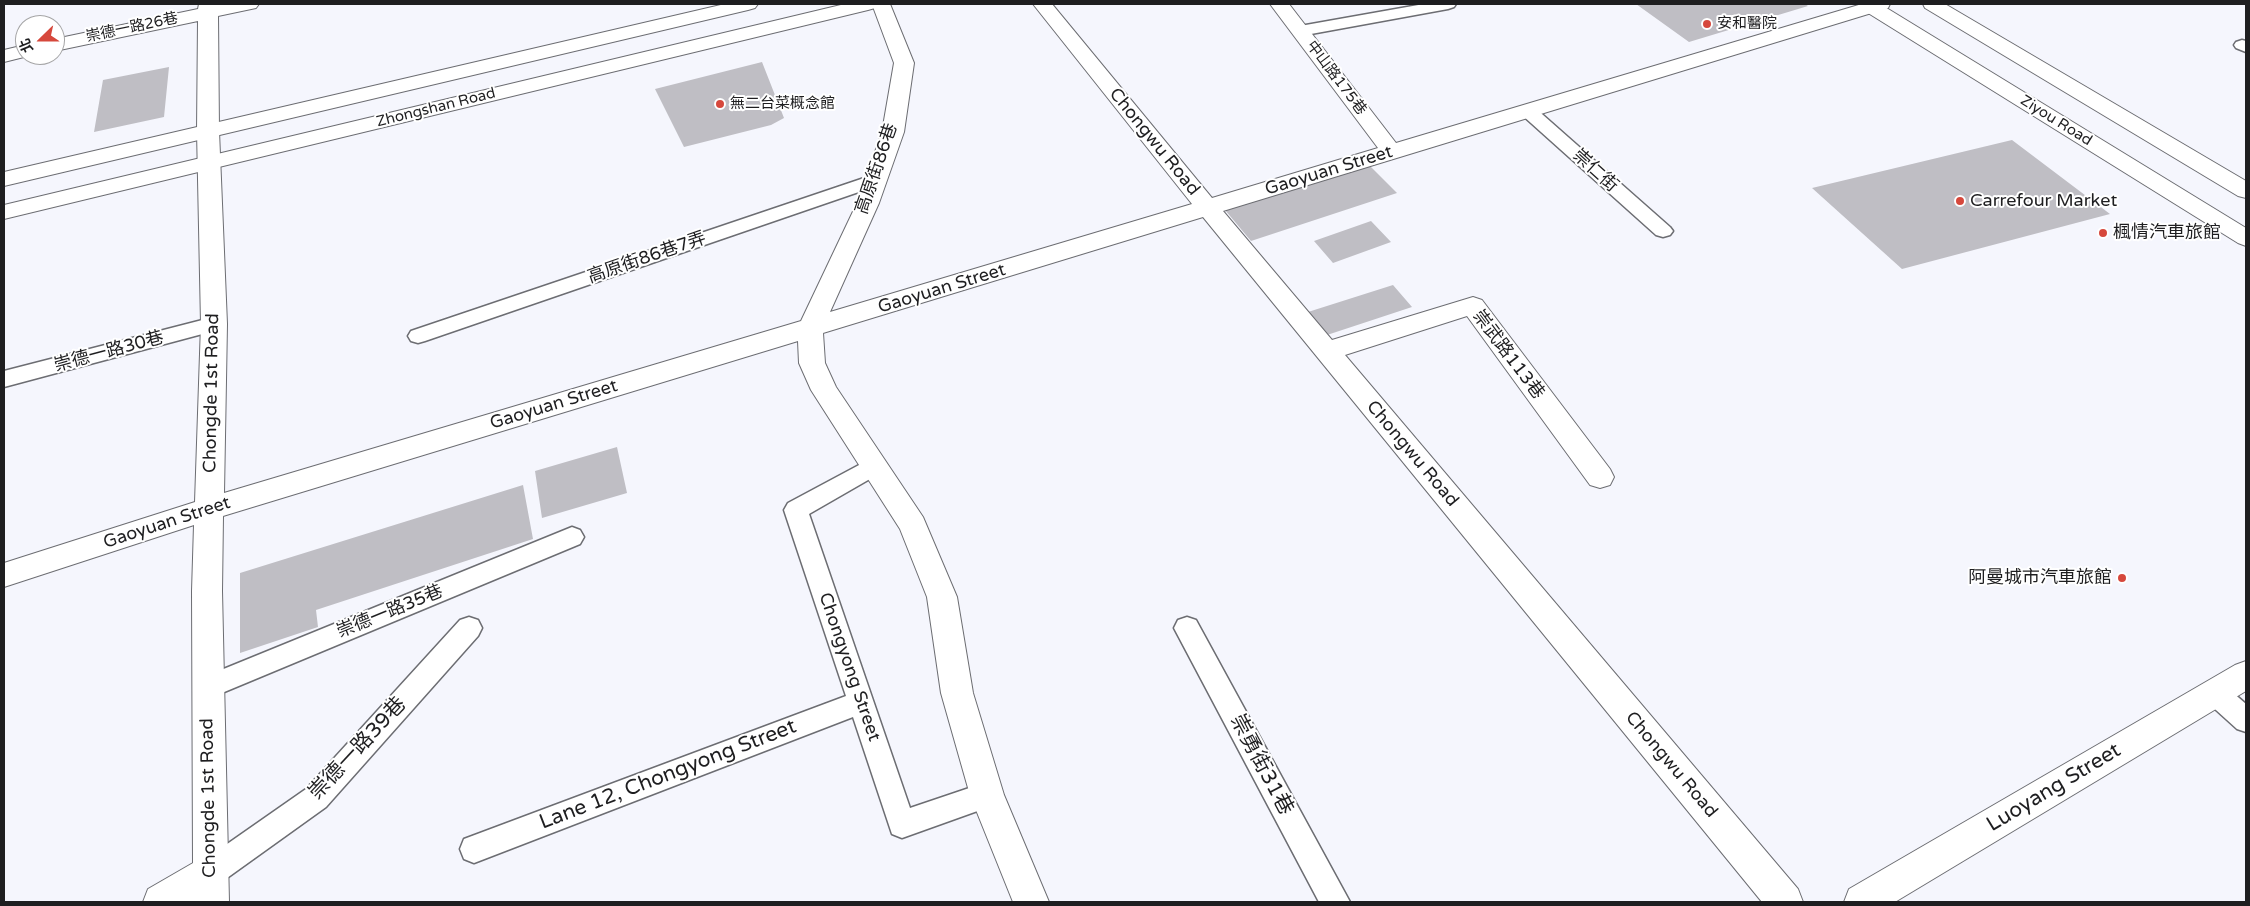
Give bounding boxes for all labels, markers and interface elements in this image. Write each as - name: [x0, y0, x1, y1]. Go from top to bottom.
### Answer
- street label: 崇德一路26巷: [84, 9, 180, 47]
- north arrow: [15, 15, 65, 65]
- place label: 安和醫院: [1717, 15, 1777, 33]
- marker: 安和醫院: [1701, 18, 1713, 30]
- text: 北: [16, 36, 37, 55]
- street label: 中山路175巷: [1302, 37, 1370, 119]
- street label: Chongwu Road: [1104, 84, 1204, 200]
- street label: Zhongshan Road: [375, 85, 497, 131]
- street label: Ziyou Road: [2017, 92, 2095, 150]
- place label: 無二台菜概念館: [730, 95, 835, 113]
- marker: 無二台菜概念館: [714, 98, 726, 110]
- street label: 高原街86巷: [851, 121, 903, 217]
- street label: Gaoyuan Street: [1263, 141, 1395, 201]
- street label: 崇仁街: [1568, 145, 1622, 197]
- place label: Carrefour Market: [1970, 190, 2117, 212]
- marker: Carrefour Market: [1954, 195, 1966, 207]
- place label: 楓情汽車旅館: [2113, 222, 2221, 244]
- marker: 楓情汽車旅館: [2097, 227, 2109, 239]
- street label: 高原街86巷7弄: [585, 228, 709, 288]
- street label: Gaoyuan Street: [876, 259, 1008, 319]
- street label: 崇武路113巷: [1468, 306, 1548, 404]
- street label: Chongde 1st Road: [200, 313, 224, 473]
- street label: 崇德一路30巷: [52, 327, 166, 377]
- street label: Gaoyuan Street: [488, 375, 620, 435]
- street label: Chongwu Road: [1361, 397, 1463, 511]
- street label: Gaoyuan Street: [101, 492, 233, 554]
- place label: 阿曼城市汽車旅館: [1968, 567, 2112, 589]
- marker: 阿曼城市汽車旅館: [2116, 572, 2128, 584]
- street label: 崇德一路35巷: [334, 581, 446, 643]
- street label: Chongyong Street: [813, 590, 885, 744]
- street label: 崇德一路39巷: [304, 692, 412, 806]
- street label: Chongwu Road: [1620, 708, 1722, 822]
- street label: 崇勇街31巷: [1224, 710, 1298, 820]
- street label: Lane 12, Chongyong Street: [536, 714, 800, 836]
- street label: Chongde 1st Road: [197, 718, 221, 878]
- street label: Luoyang Street: [1982, 738, 2126, 838]

